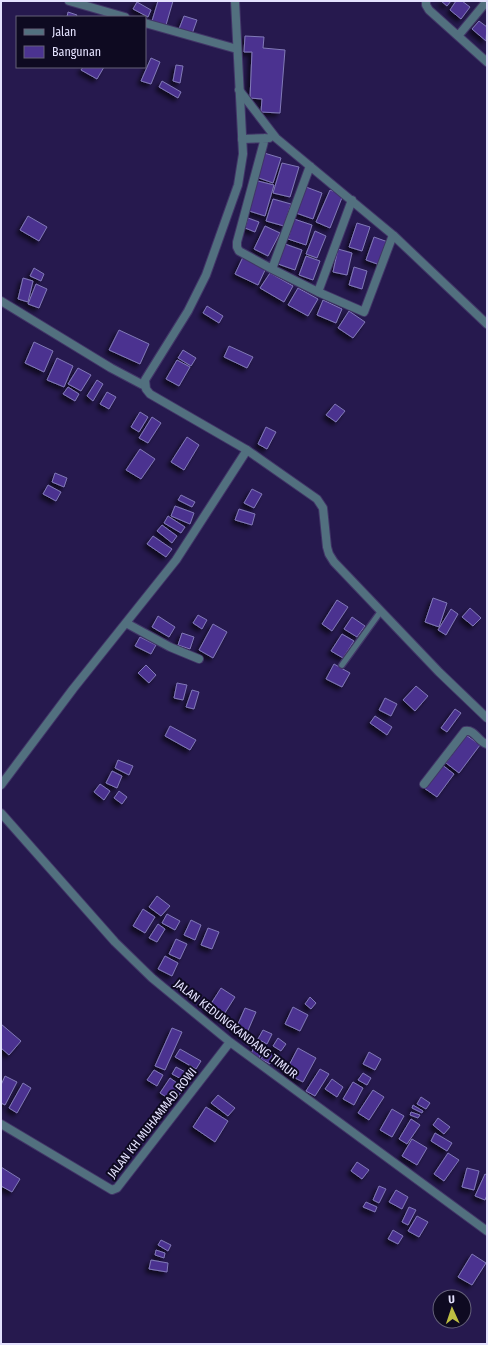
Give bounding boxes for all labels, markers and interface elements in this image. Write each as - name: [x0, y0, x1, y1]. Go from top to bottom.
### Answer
- legend: [16, 16, 146, 68]
- text: Jalan: [52, 25, 76, 39]
- text: Bangunan: [52, 45, 101, 59]
- street label: JALAN KEDUNGKANDANG TIMUR: [172, 977, 301, 1082]
- street label: JALAN KH MUHAMMAD ROWI: [105, 1065, 199, 1181]
- north arrow: [432, 1289, 472, 1329]
- text: U: [448, 1293, 455, 1306]

